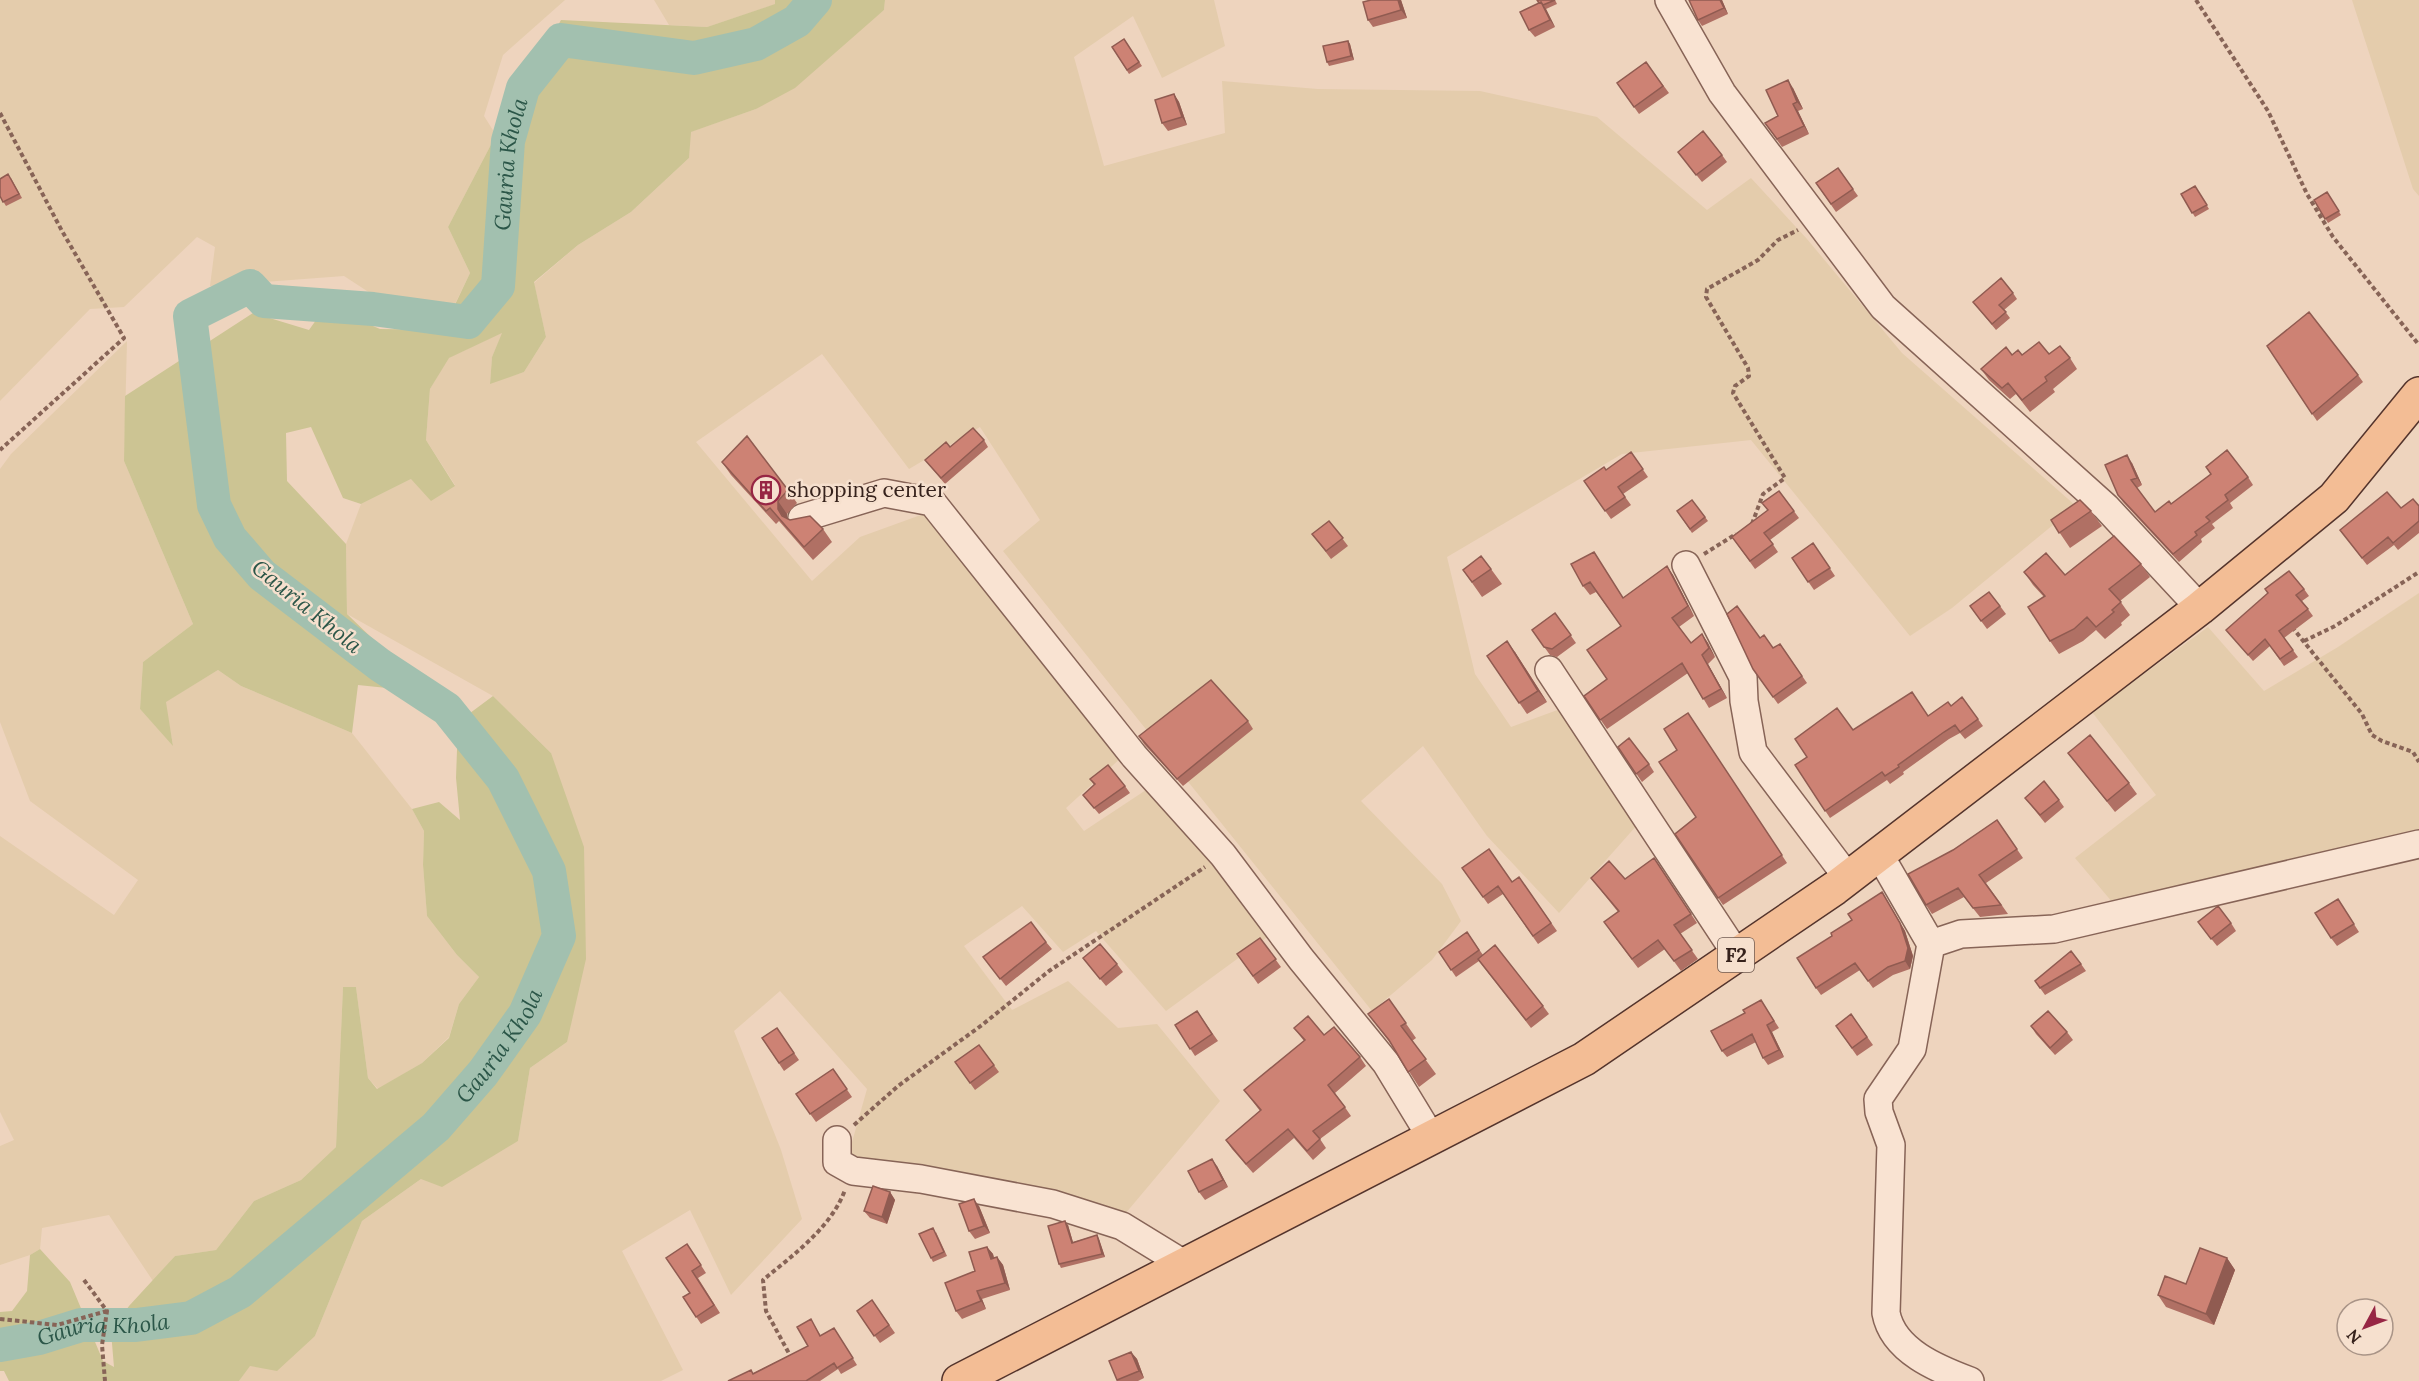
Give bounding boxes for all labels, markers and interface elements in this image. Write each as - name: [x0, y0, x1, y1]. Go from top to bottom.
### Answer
- water label: Gauria Khola: [488, 94, 534, 231]
- building icon: shopping center: [750, 474, 782, 506]
- place label: shopping center: [787, 476, 946, 503]
- water label: Gauria Khola: [246, 553, 368, 660]
- road number: F2: [1718, 938, 1754, 972]
- water label: Gauria Khola: [449, 984, 549, 1109]
- north arrow: [2335, 1297, 2395, 1357]
- water label: Gauria Khola: [33, 1307, 172, 1352]
- text: N: [2342, 1326, 2365, 1348]

